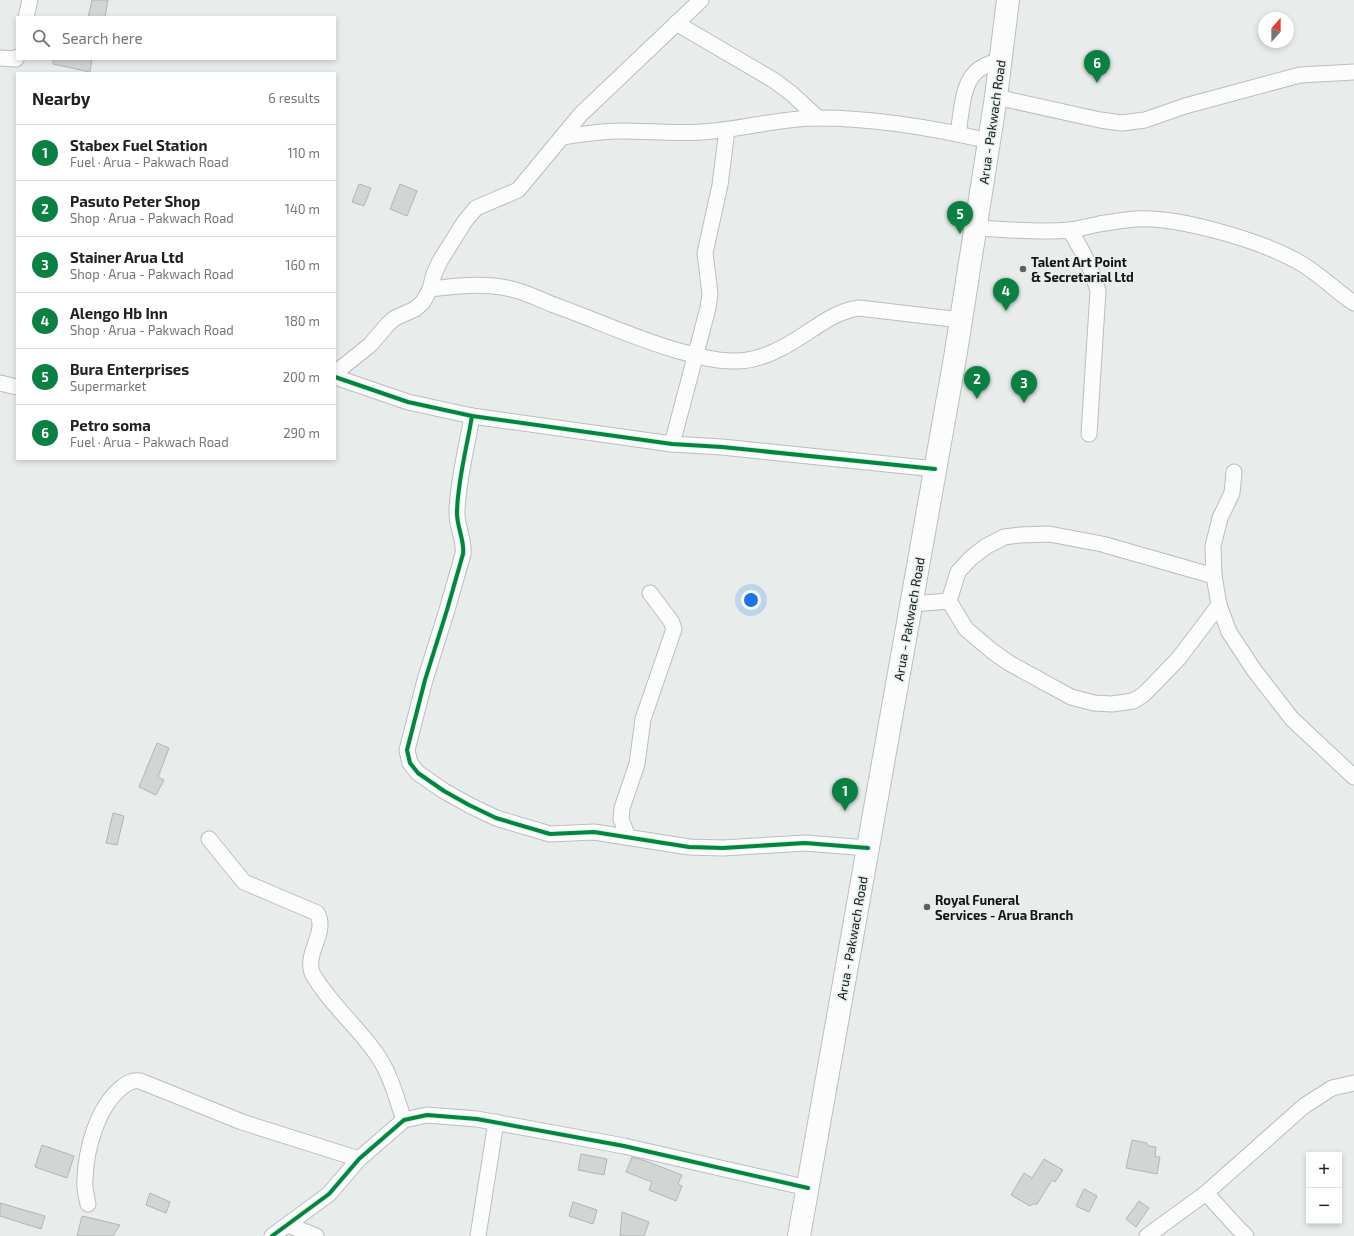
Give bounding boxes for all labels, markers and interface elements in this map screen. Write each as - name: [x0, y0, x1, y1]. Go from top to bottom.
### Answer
- north arrow: [1258, 12, 1294, 48]
- search box: [16, 16, 336, 60]
- icon: search: [30, 27, 52, 49]
- text: Search here: [62, 29, 143, 47]
- pin: 6: [1084, 50, 1110, 83]
- street label: Arua - Pakwach Road: [975, 59, 1009, 185]
- text: Nearby: [32, 88, 90, 108]
- text: 6 results: [268, 90, 320, 106]
- text: Stabex Fuel Station: [70, 136, 207, 154]
- text: 1: [42, 145, 48, 161]
- text: 110 m: [288, 145, 320, 161]
- text: Fuel · Arua - Pakwach Road: [70, 154, 229, 170]
- text: Pasuto Peter Shop: [70, 192, 200, 210]
- text: 2: [41, 201, 49, 217]
- text: 140 m: [285, 201, 320, 217]
- pin: 5: [947, 201, 973, 234]
- text: Shop · Arua - Pakwach Road: [70, 210, 234, 226]
- text: Stainer Arua Ltd: [70, 248, 184, 266]
- place label: Talent Art Point & Secretarial Ltd: [1031, 254, 1134, 285]
- text: 3: [41, 257, 49, 273]
- text: 160 m: [285, 257, 320, 273]
- marker: Talent Art Point & Secretarial Ltd: [1018, 264, 1028, 274]
- text: Shop · Arua - Pakwach Road: [70, 266, 234, 282]
- pin: 4: [993, 278, 1019, 311]
- text: Alengo Hb Inn: [70, 304, 168, 322]
- text: 4: [41, 313, 49, 329]
- text: 180 m: [285, 313, 320, 329]
- text: Shop · Arua - Pakwach Road: [70, 322, 234, 338]
- text: Bura Enterprises: [70, 360, 189, 378]
- pin: 2: [964, 366, 990, 399]
- text: 5: [41, 369, 49, 385]
- text: 200 m: [283, 369, 320, 385]
- pin: 3: [1011, 370, 1037, 403]
- text: Supermarket: [70, 378, 147, 394]
- text: Petro soma: [70, 416, 151, 434]
- text: 6: [41, 425, 49, 441]
- text: 290 m: [283, 425, 320, 441]
- text: Fuel · Arua - Pakwach Road: [70, 434, 229, 450]
- street label: Arua - Pakwach Road: [890, 556, 928, 682]
- your location: [741, 590, 761, 610]
- pin: 1: [832, 778, 858, 811]
- street label: Arua - Pakwach Road: [833, 875, 871, 1001]
- place label: Royal Funeral Services - Arua Branch: [935, 892, 1074, 923]
- marker: Royal Funeral Services - Arua Branch: [922, 902, 932, 912]
- map controls: [1306, 1152, 1342, 1224]
- button: +: [1306, 1152, 1342, 1188]
- button: −: [1306, 1188, 1342, 1224]

